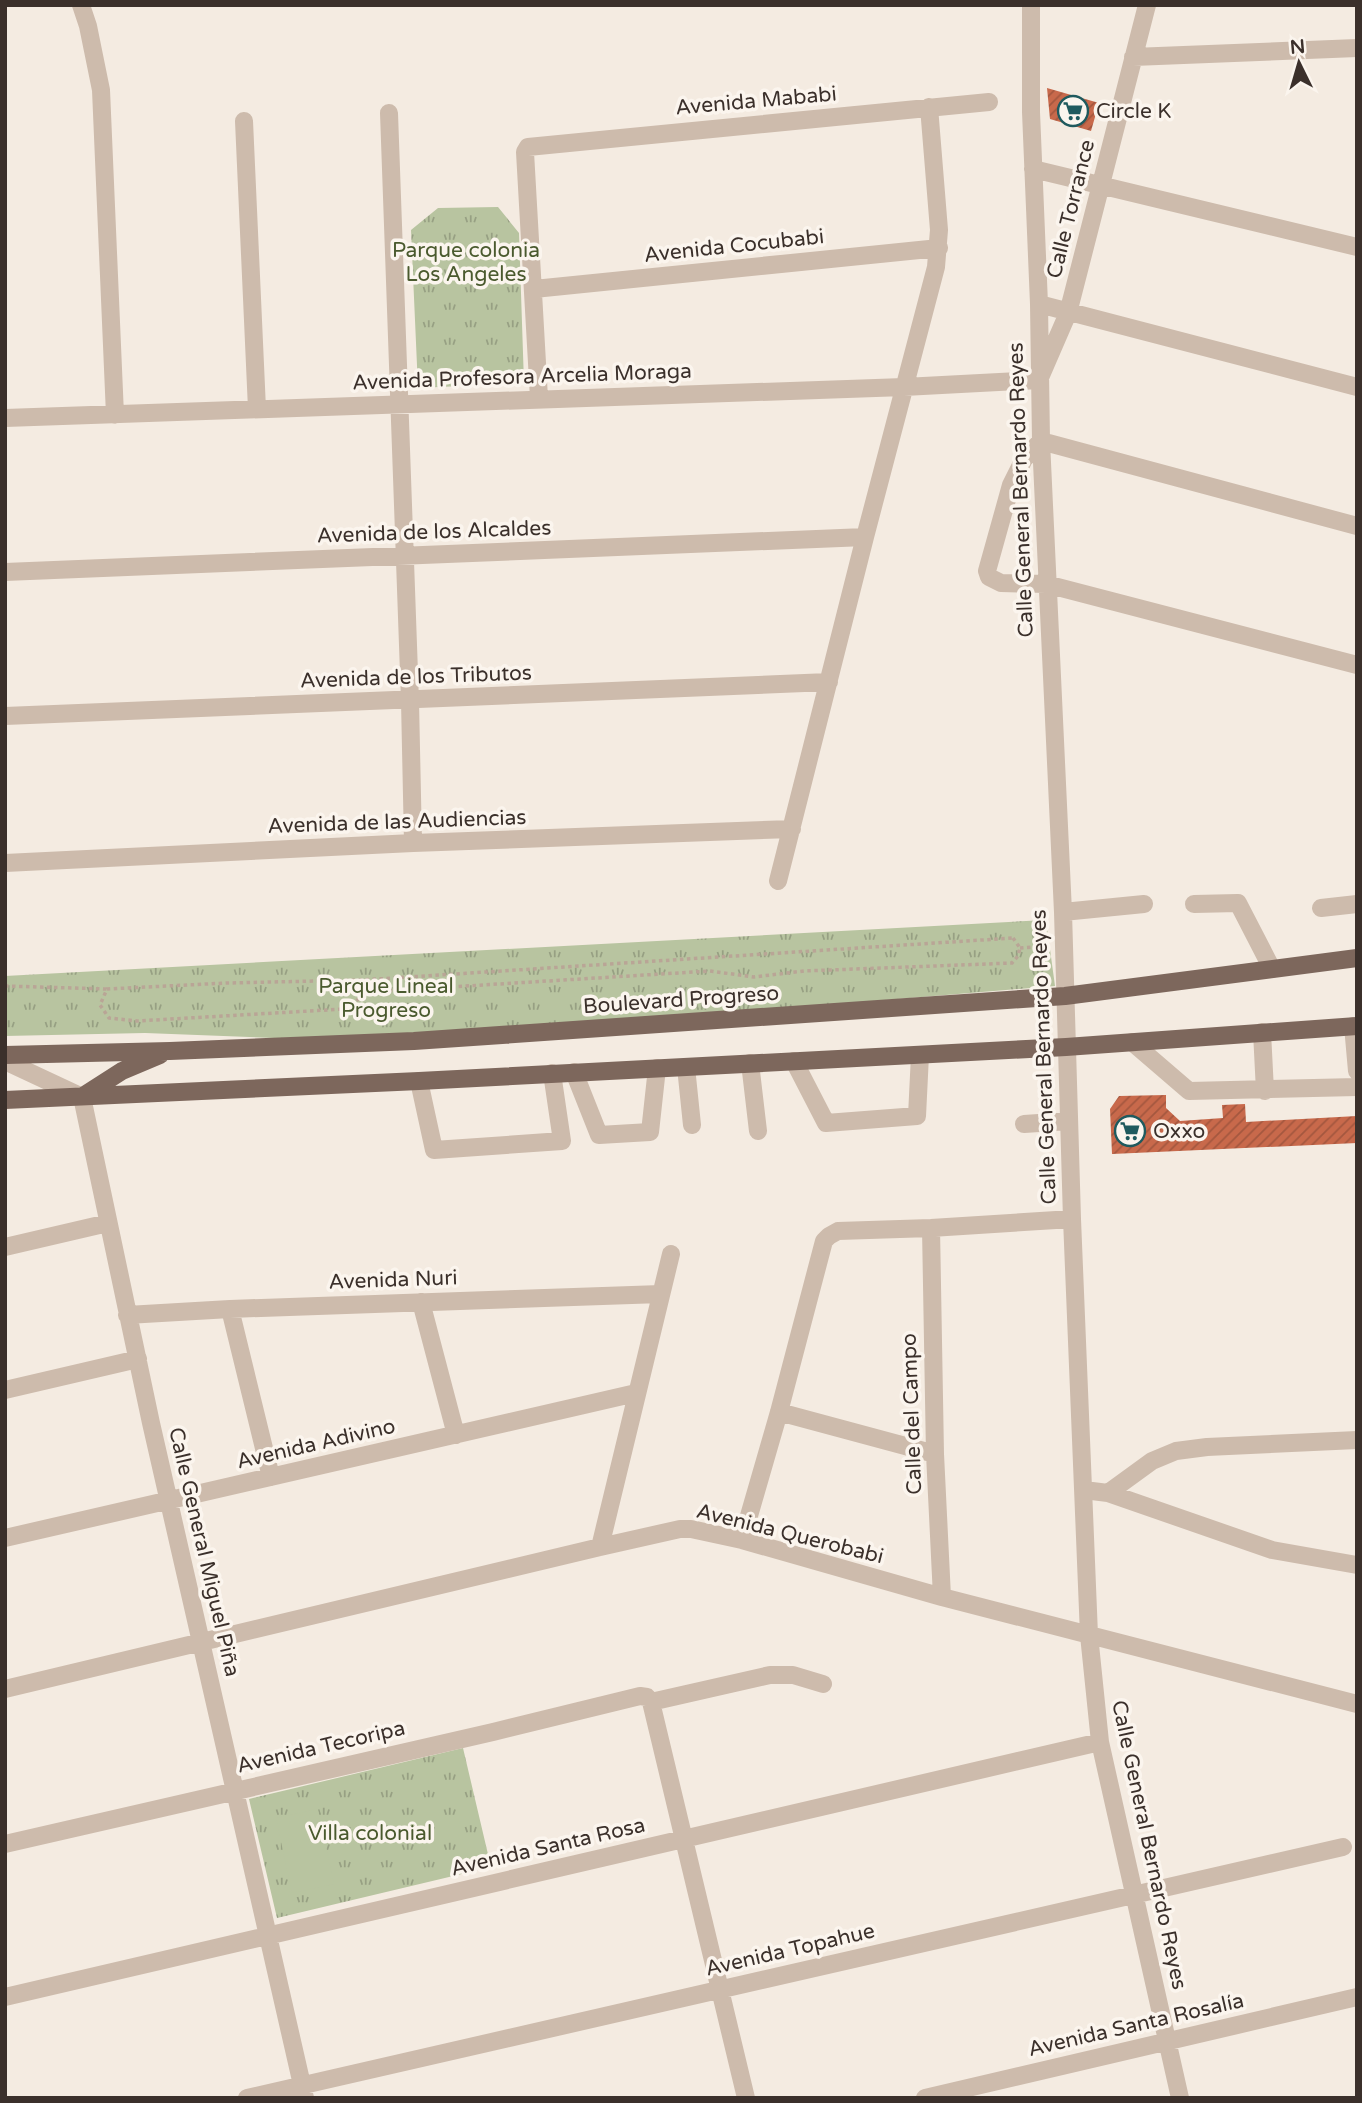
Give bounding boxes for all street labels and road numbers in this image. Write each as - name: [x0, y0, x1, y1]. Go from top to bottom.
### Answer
- street label: Avenida Mababi: [674, 81, 838, 121]
- street label: Calle Torrance: [1042, 137, 1100, 281]
- street label: Avenida Cocubabi: [643, 224, 825, 268]
- street label: Calle General Bernardo Reyes: [1003, 342, 1039, 638]
- street label: Avenida Profesora Arcelia Moraga: [352, 359, 692, 395]
- street label: Avenida de los Alcaldes: [316, 515, 552, 549]
- street label: Avenida de los Tributos: [300, 660, 532, 694]
- street label: Avenida de las Audiencias: [267, 805, 527, 839]
- street label: Calle General Bernardo Reyes: [1026, 909, 1062, 1205]
- street label: Boulevard Progreso: [582, 981, 780, 1019]
- street label: Avenida Nuri: [328, 1265, 458, 1295]
- street label: Calle del Campo: [897, 1333, 927, 1495]
- street label: Avenida Adivino: [234, 1414, 398, 1474]
- street label: Calle General Miguel Piña: [163, 1425, 245, 1679]
- street label: Avenida Querobabi: [694, 1499, 886, 1569]
- street label: Calle General Bernardo Reyes: [1106, 1698, 1192, 1992]
- street label: Avenida Tecoripa: [234, 1715, 408, 1779]
- street label: Avenida Santa Rosa: [448, 1812, 648, 1882]
- street label: Avenida Topahue: [703, 1918, 877, 1982]
- street label: Avenida Santa Rosalía: [1026, 1988, 1246, 2062]

